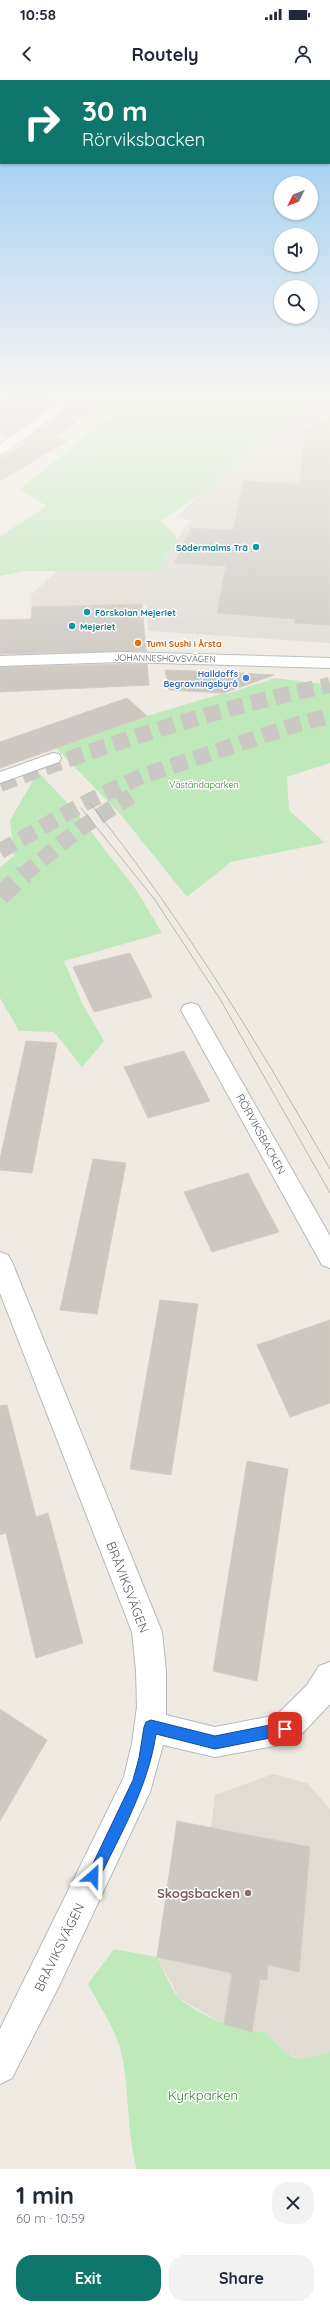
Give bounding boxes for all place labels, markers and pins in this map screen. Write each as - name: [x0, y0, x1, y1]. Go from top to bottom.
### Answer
- place label: Södermalms Trä: [176, 542, 248, 553]
- marker: Södermalms Trä: [251, 542, 261, 552]
- marker: Förskolan Mejeriet: [82, 607, 92, 617]
- place label: Förskolan Mejeriet: [95, 607, 176, 618]
- marker: Mejeriet: [67, 621, 77, 631]
- place label: Mejeriet: [80, 621, 116, 632]
- marker: Tumi Sushi i Årsta: [133, 638, 143, 648]
- place label: Tumi Sushi i Årsta: [146, 638, 222, 649]
- place label: Halldoffs Begravningsbyrå: [163, 668, 239, 689]
- marker: Halldoffs Begravningsbyrå: [241, 673, 251, 683]
- pin: [268, 1712, 302, 1746]
- place label: Skogsbacken: [157, 1885, 240, 1901]
- marker: Skogsbacken: [243, 1888, 253, 1898]

